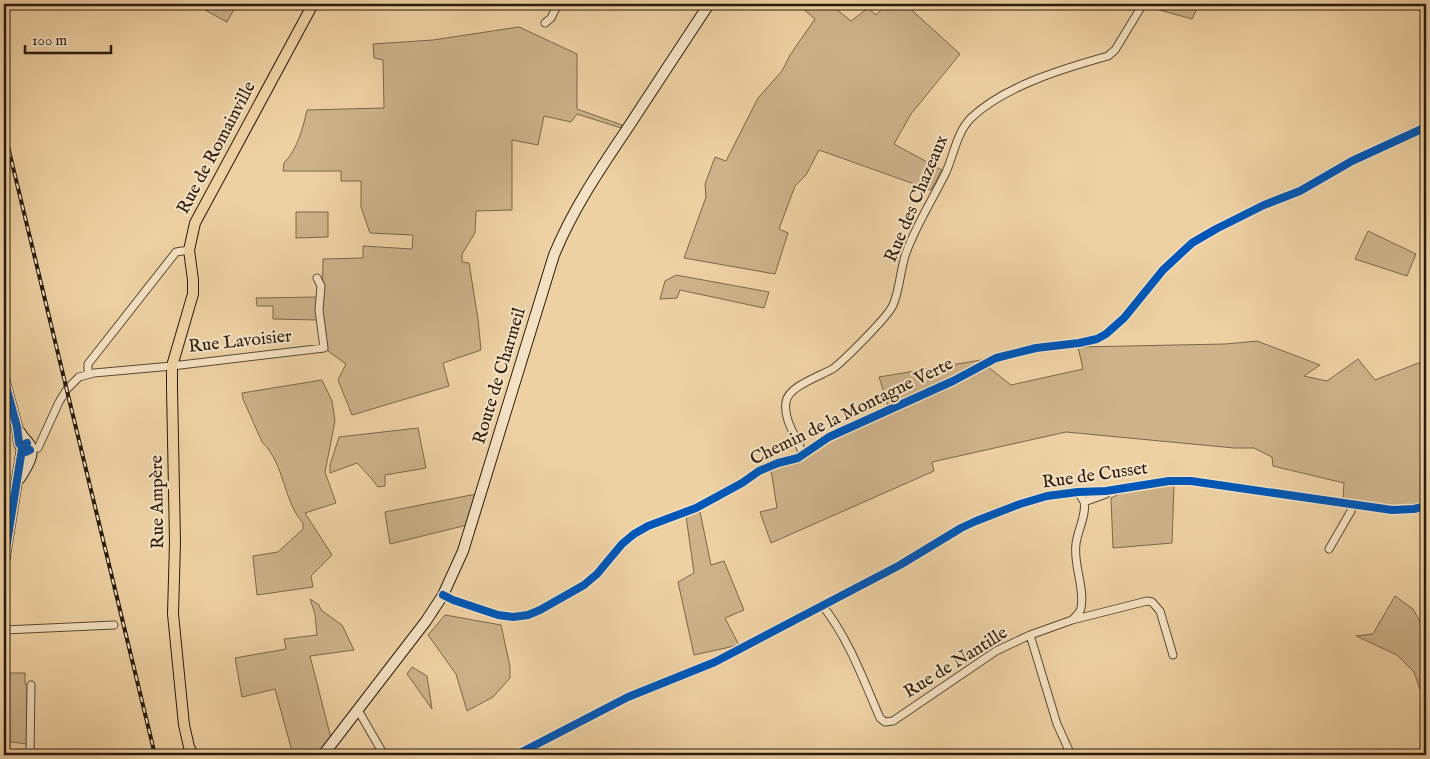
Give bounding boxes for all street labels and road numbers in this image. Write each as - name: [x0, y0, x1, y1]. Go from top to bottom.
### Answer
- street label: Rue de Romainville: [172, 78, 262, 218]
- street label: Rue des Chazeaux: [880, 132, 954, 266]
- street label: Route de Charmeil: [468, 305, 532, 447]
- street label: Rue Lavoisier: [187, 325, 293, 359]
- street label: Chemin de la Montagne Verte: [747, 353, 957, 471]
- street label: Rue Ampère: [146, 455, 170, 549]
- street label: Rue de Cusset: [1041, 457, 1149, 495]
- street label: Rue de Nantille: [900, 622, 1012, 704]

